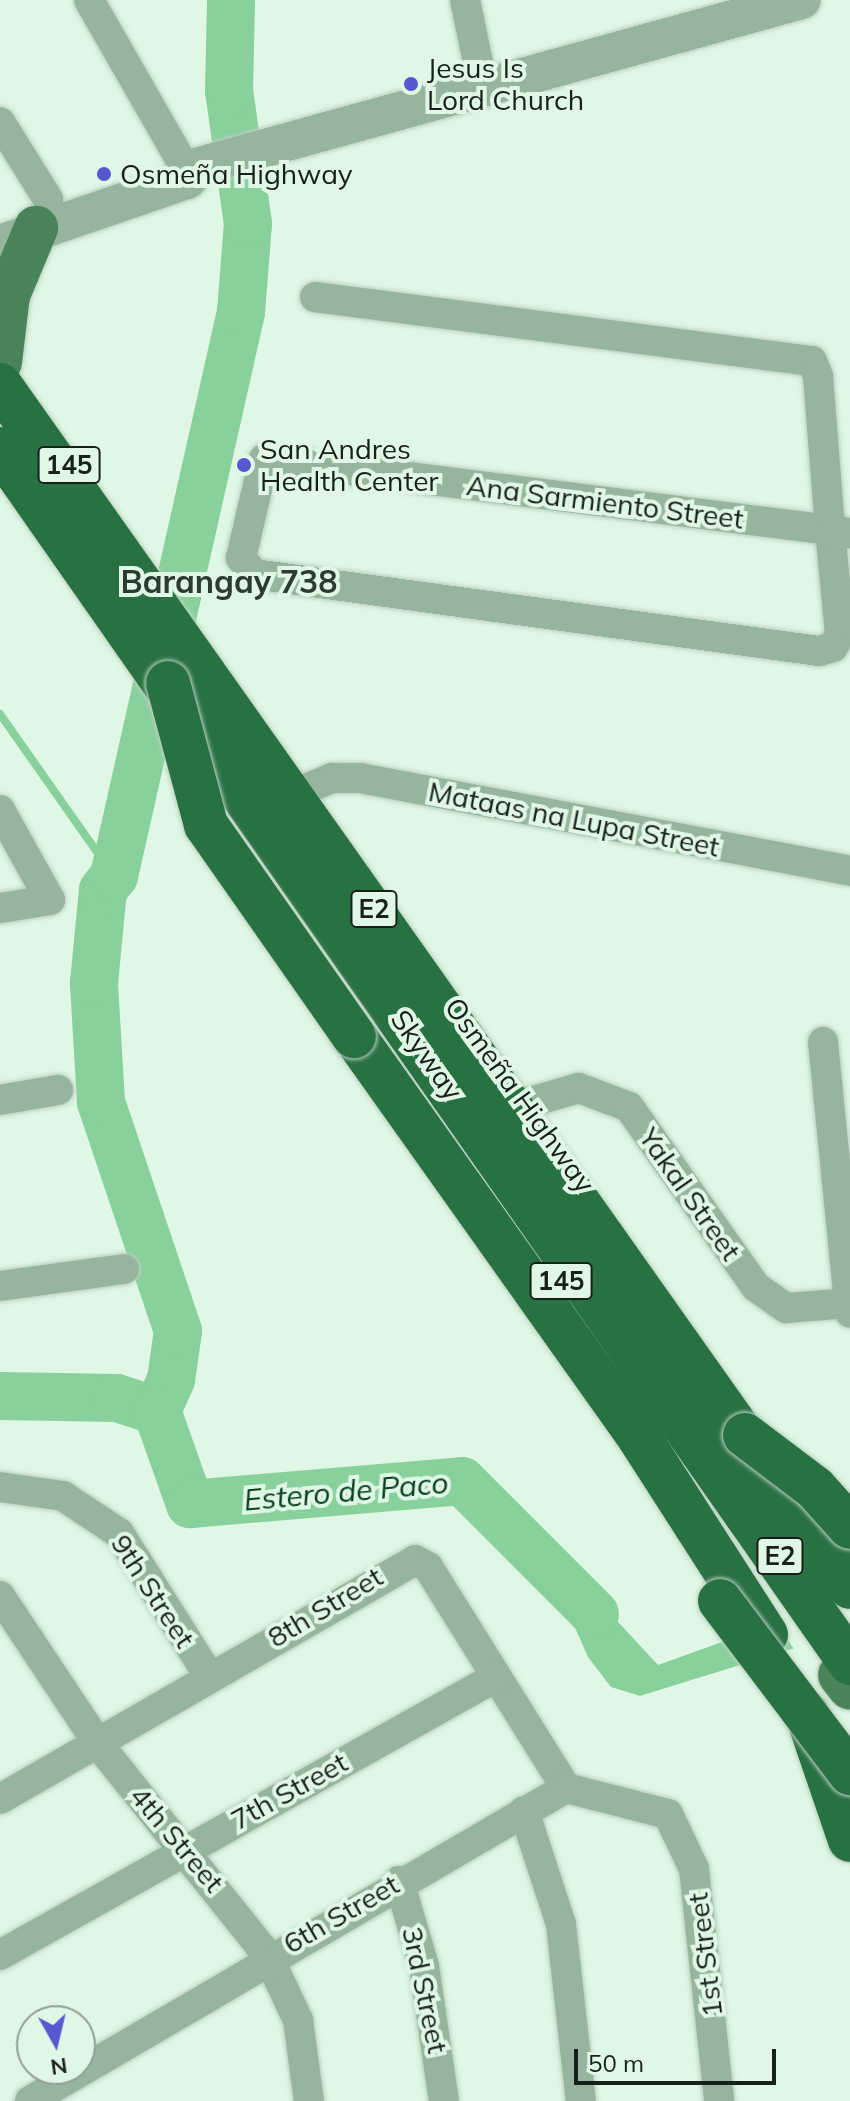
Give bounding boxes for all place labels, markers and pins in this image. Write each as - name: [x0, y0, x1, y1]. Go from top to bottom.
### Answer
- place label: Jesus Is Lord Church: [427, 51, 584, 117]
- marker: Jesus Is Lord Church: [402, 75, 420, 93]
- place label: Osmeña Highway: [120, 157, 353, 191]
- marker: Osmeña Highway: [95, 165, 113, 183]
- place label: San Andres Health Center: [260, 432, 439, 498]
- marker: San Andres Health Center: [235, 456, 253, 474]

